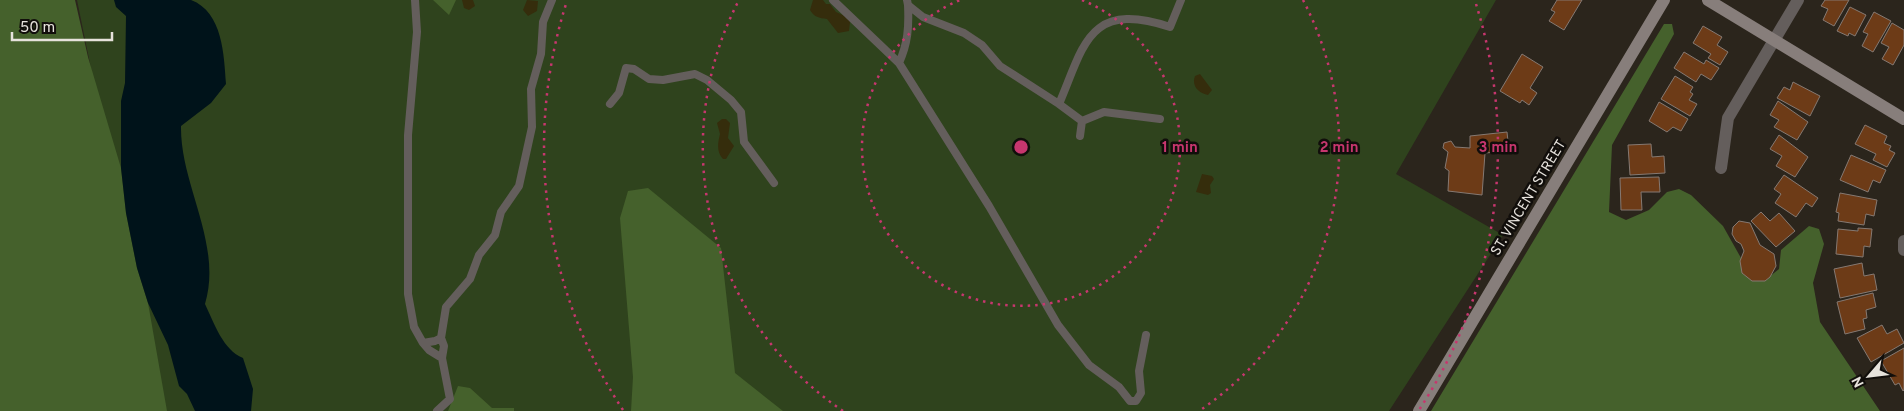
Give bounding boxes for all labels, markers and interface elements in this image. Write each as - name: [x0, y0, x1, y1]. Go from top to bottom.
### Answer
- scale bar: [12, 10, 112, 42]
- text: 50 m: [20, 19, 55, 38]
- street label: ST. VINCENT STREET: [1488, 137, 1570, 259]
- centre of rings: [1012, 138, 1030, 156]
- text: 1 min: [1162, 139, 1198, 158]
- text: 2 min: [1319, 139, 1359, 158]
- text: 3 min: [1478, 139, 1518, 158]
- north arrow: [1844, 351, 1894, 401]
- text: N: [1849, 373, 1869, 390]

